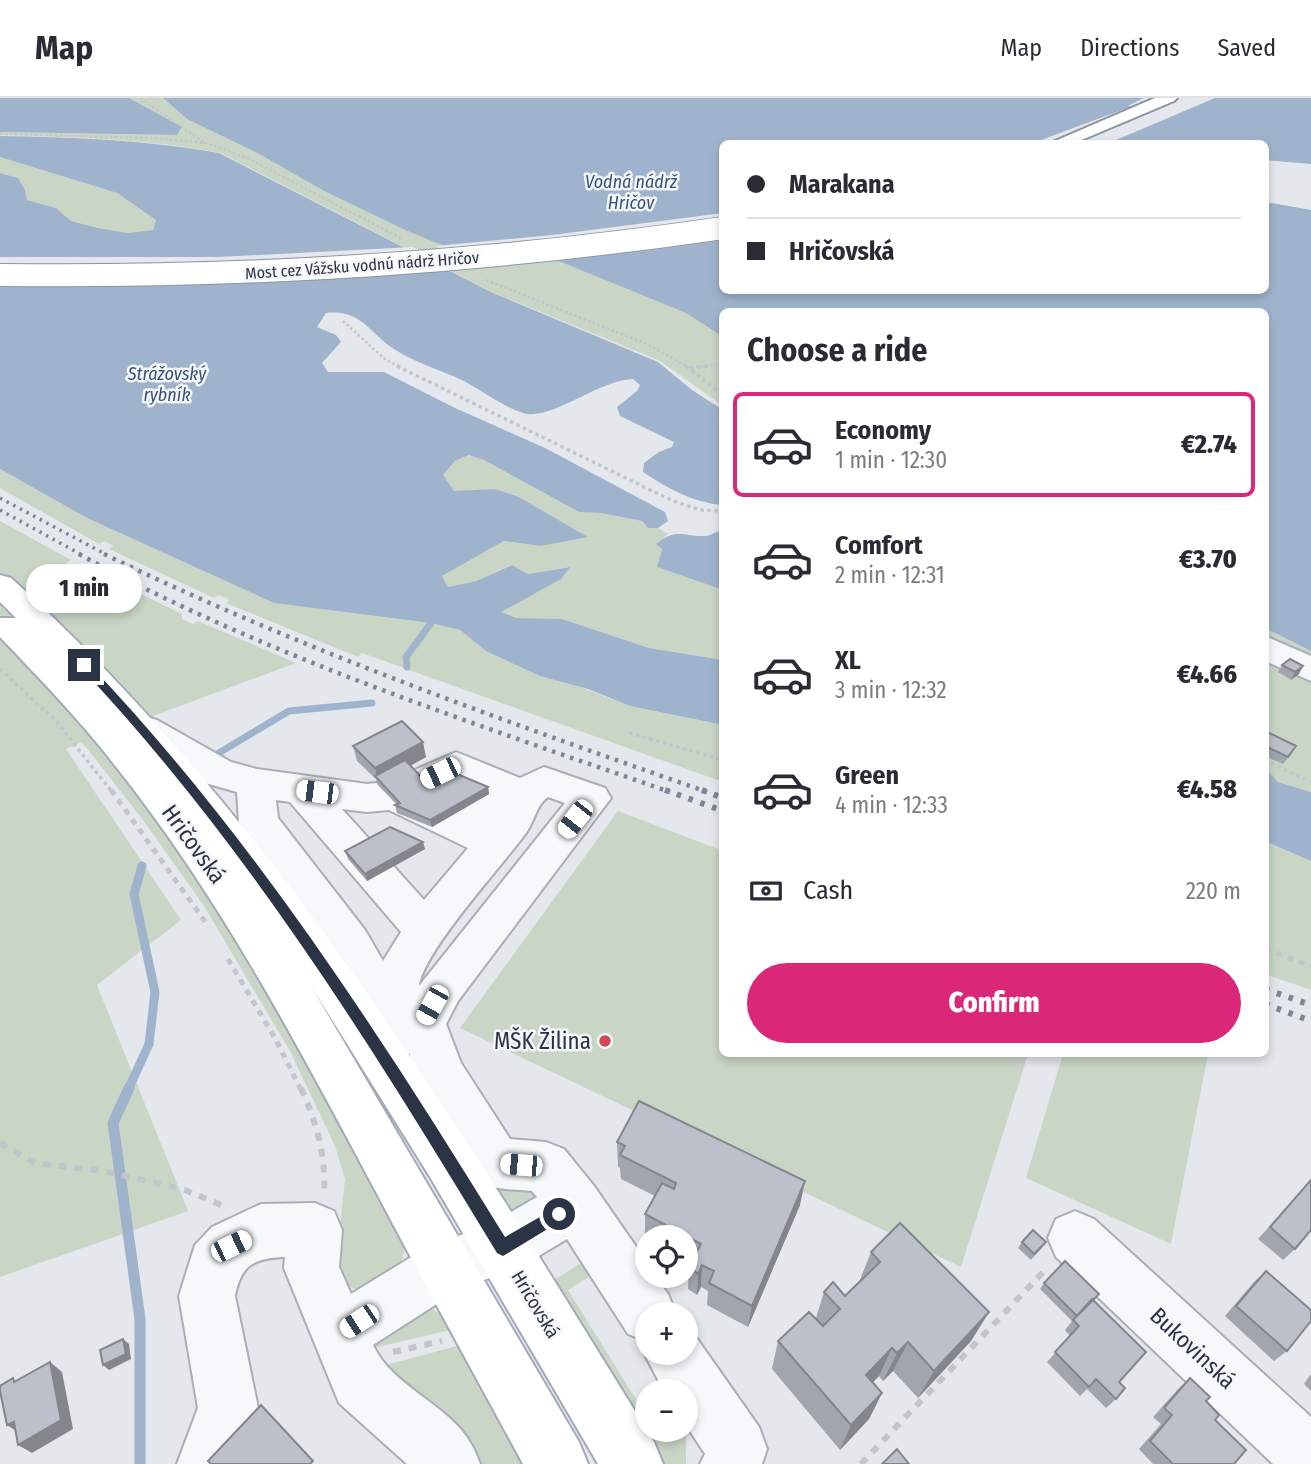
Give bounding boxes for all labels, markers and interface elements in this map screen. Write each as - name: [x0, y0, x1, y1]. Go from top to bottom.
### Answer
- text: Map: [35, 28, 93, 68]
- text: Map: [1001, 34, 1042, 62]
- text: Directions: [1080, 34, 1179, 62]
- text: Saved: [1217, 34, 1276, 62]
- text: Marakana: [789, 169, 895, 200]
- water label: Vodná nádrž Hričov: [585, 171, 678, 214]
- text: Hričovská: [789, 236, 895, 267]
- street label: Most cez Vážsku vodnú nádrž Hričov: [245, 248, 480, 283]
- text: Choose a ride: [747, 331, 928, 369]
- water label: Strážovský rybník: [127, 363, 207, 406]
- icon: car: [751, 413, 814, 476]
- text: Economy: [835, 415, 931, 446]
- text: €2.74: [1181, 429, 1237, 460]
- text: 1 min · 12:30: [835, 446, 947, 474]
- icon: car: [751, 528, 814, 591]
- text: Comfort: [835, 530, 923, 561]
- text: €3.70: [1179, 544, 1237, 575]
- text: 2 min · 12:31: [835, 561, 945, 589]
- callout: 1 min: [26, 564, 142, 612]
- text: 1 min: [59, 574, 109, 602]
- icon: car: [751, 643, 814, 706]
- text: XL: [835, 645, 861, 676]
- route end: [68, 649, 100, 681]
- text: €4.66: [1177, 659, 1237, 690]
- text: 3 min · 12:32: [835, 676, 947, 704]
- car: [417, 754, 464, 792]
- icon: car: [751, 758, 814, 821]
- text: Green: [835, 760, 899, 791]
- text: €4.58: [1177, 774, 1237, 805]
- car: [295, 779, 340, 805]
- text: 4 min · 12:33: [835, 791, 948, 819]
- car: [554, 796, 597, 842]
- street label: Hričovská: [156, 799, 232, 889]
- icon: cash: [747, 872, 785, 910]
- text: Cash: [803, 875, 853, 906]
- text: 220 m: [1186, 877, 1241, 905]
- button: Confirm: [747, 963, 1241, 1043]
- car: [413, 982, 452, 1028]
- place label: MŠK Žilina: [494, 1026, 591, 1055]
- marker: MŠK Žilina: [597, 1033, 613, 1049]
- car: [500, 1153, 543, 1177]
- route start: [543, 1198, 575, 1230]
- map controls: [635, 1225, 698, 1442]
- button: locate: [635, 1225, 698, 1288]
- car: [208, 1227, 255, 1265]
- street label: Hričovská: [506, 1266, 565, 1342]
- car: [336, 1301, 383, 1341]
- street label: Bukovinská: [1144, 1301, 1242, 1395]
- button: +: [635, 1302, 698, 1365]
- button: −: [635, 1379, 698, 1442]

